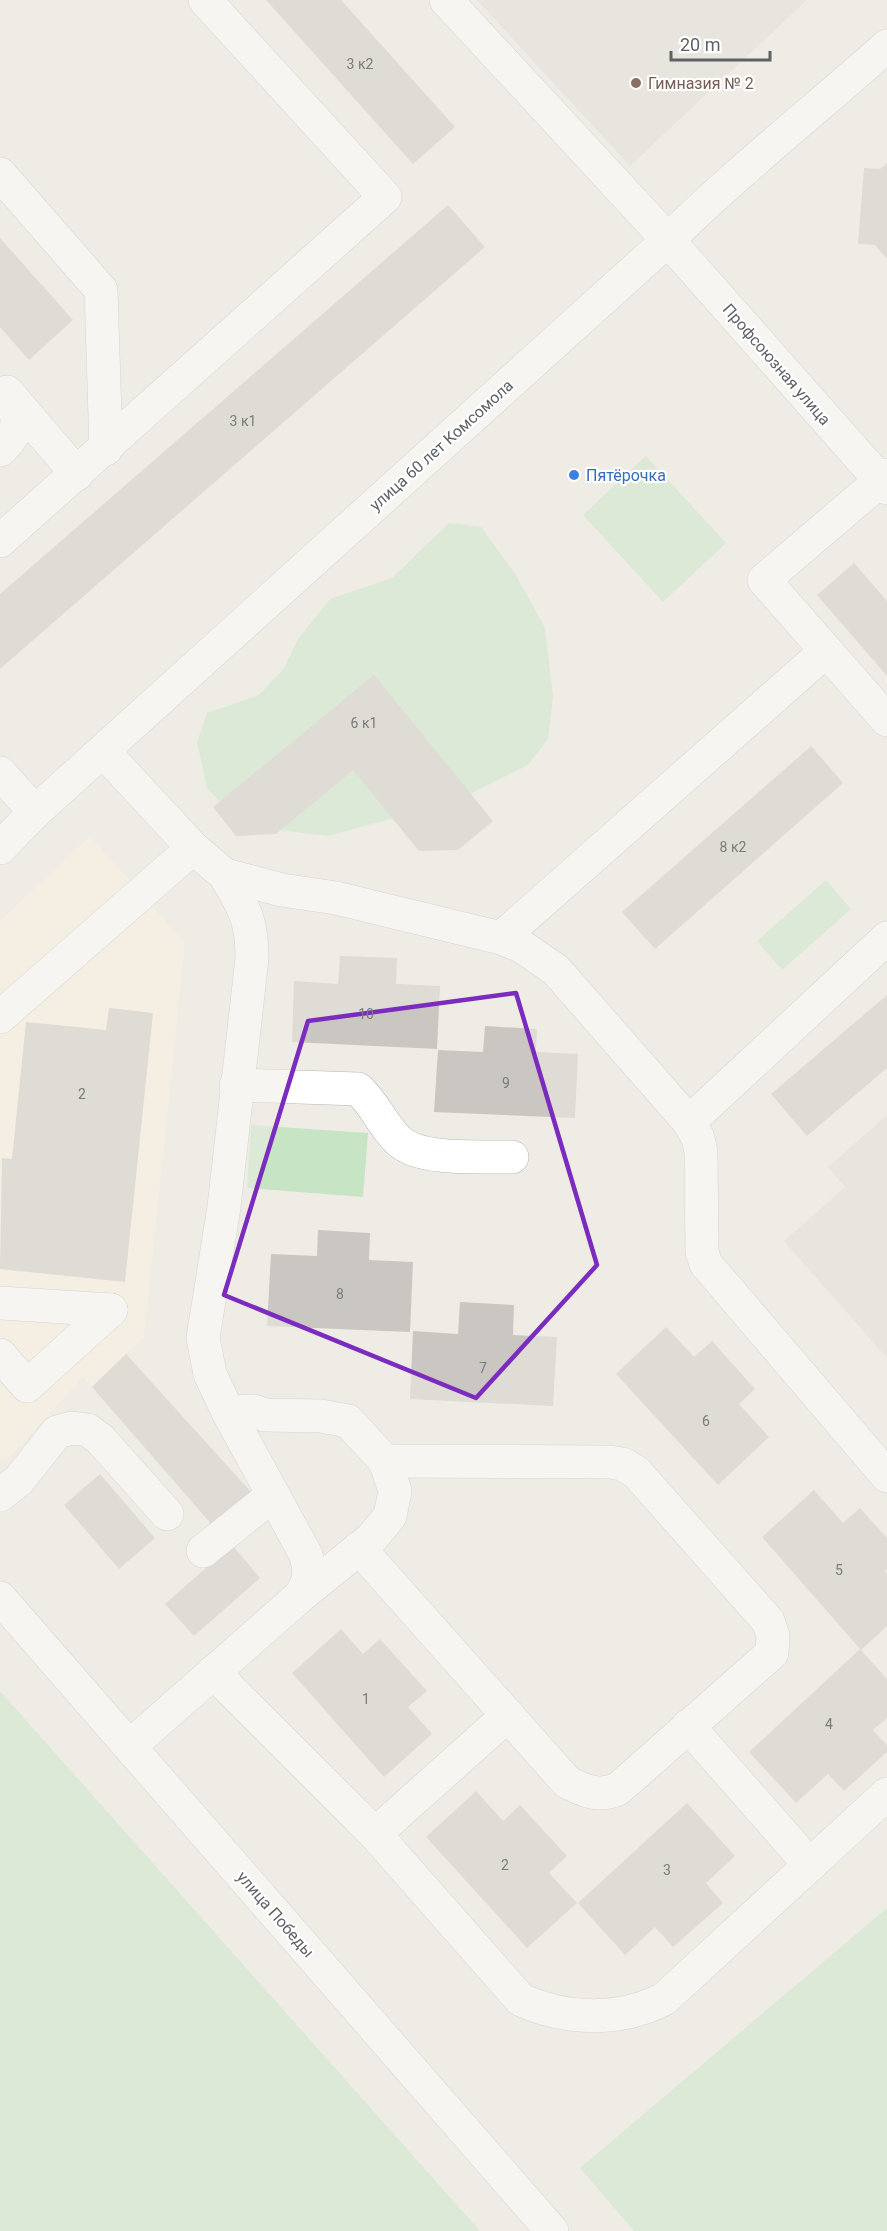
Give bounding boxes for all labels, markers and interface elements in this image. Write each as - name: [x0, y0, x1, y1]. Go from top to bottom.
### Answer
- scale bar: [671, 24, 770, 62]
- text: 20 m: [680, 34, 720, 55]
- house number: 3 к2: [347, 56, 374, 72]
- place label: Гимназия № 2: [648, 74, 754, 93]
- marker: Гимназия № 2: [629, 76, 643, 90]
- street label: Профсоюзная улица: [719, 300, 834, 429]
- street label: улица 60 лет Комсомола: [366, 376, 517, 515]
- house number: 3 к1: [230, 413, 256, 429]
- place label: Пятёрочка: [586, 466, 666, 485]
- marker: Пятёрочка: [567, 468, 581, 482]
- house number: 6 к1: [351, 715, 377, 731]
- house number: 8 к2: [720, 839, 747, 855]
- house number: 10: [358, 1006, 374, 1022]
- house number: 9: [502, 1075, 510, 1091]
- house number: 2: [78, 1086, 86, 1102]
- house number: 8: [336, 1286, 344, 1302]
- house number: 7: [479, 1360, 487, 1376]
- house number: 6: [702, 1413, 710, 1429]
- house number: 5: [835, 1562, 843, 1578]
- house number: 1: [362, 1691, 370, 1707]
- house number: 4: [825, 1716, 833, 1732]
- house number: 2: [501, 1857, 509, 1873]
- house number: 3: [663, 1862, 671, 1878]
- street label: улица Победы: [233, 1867, 318, 1961]

